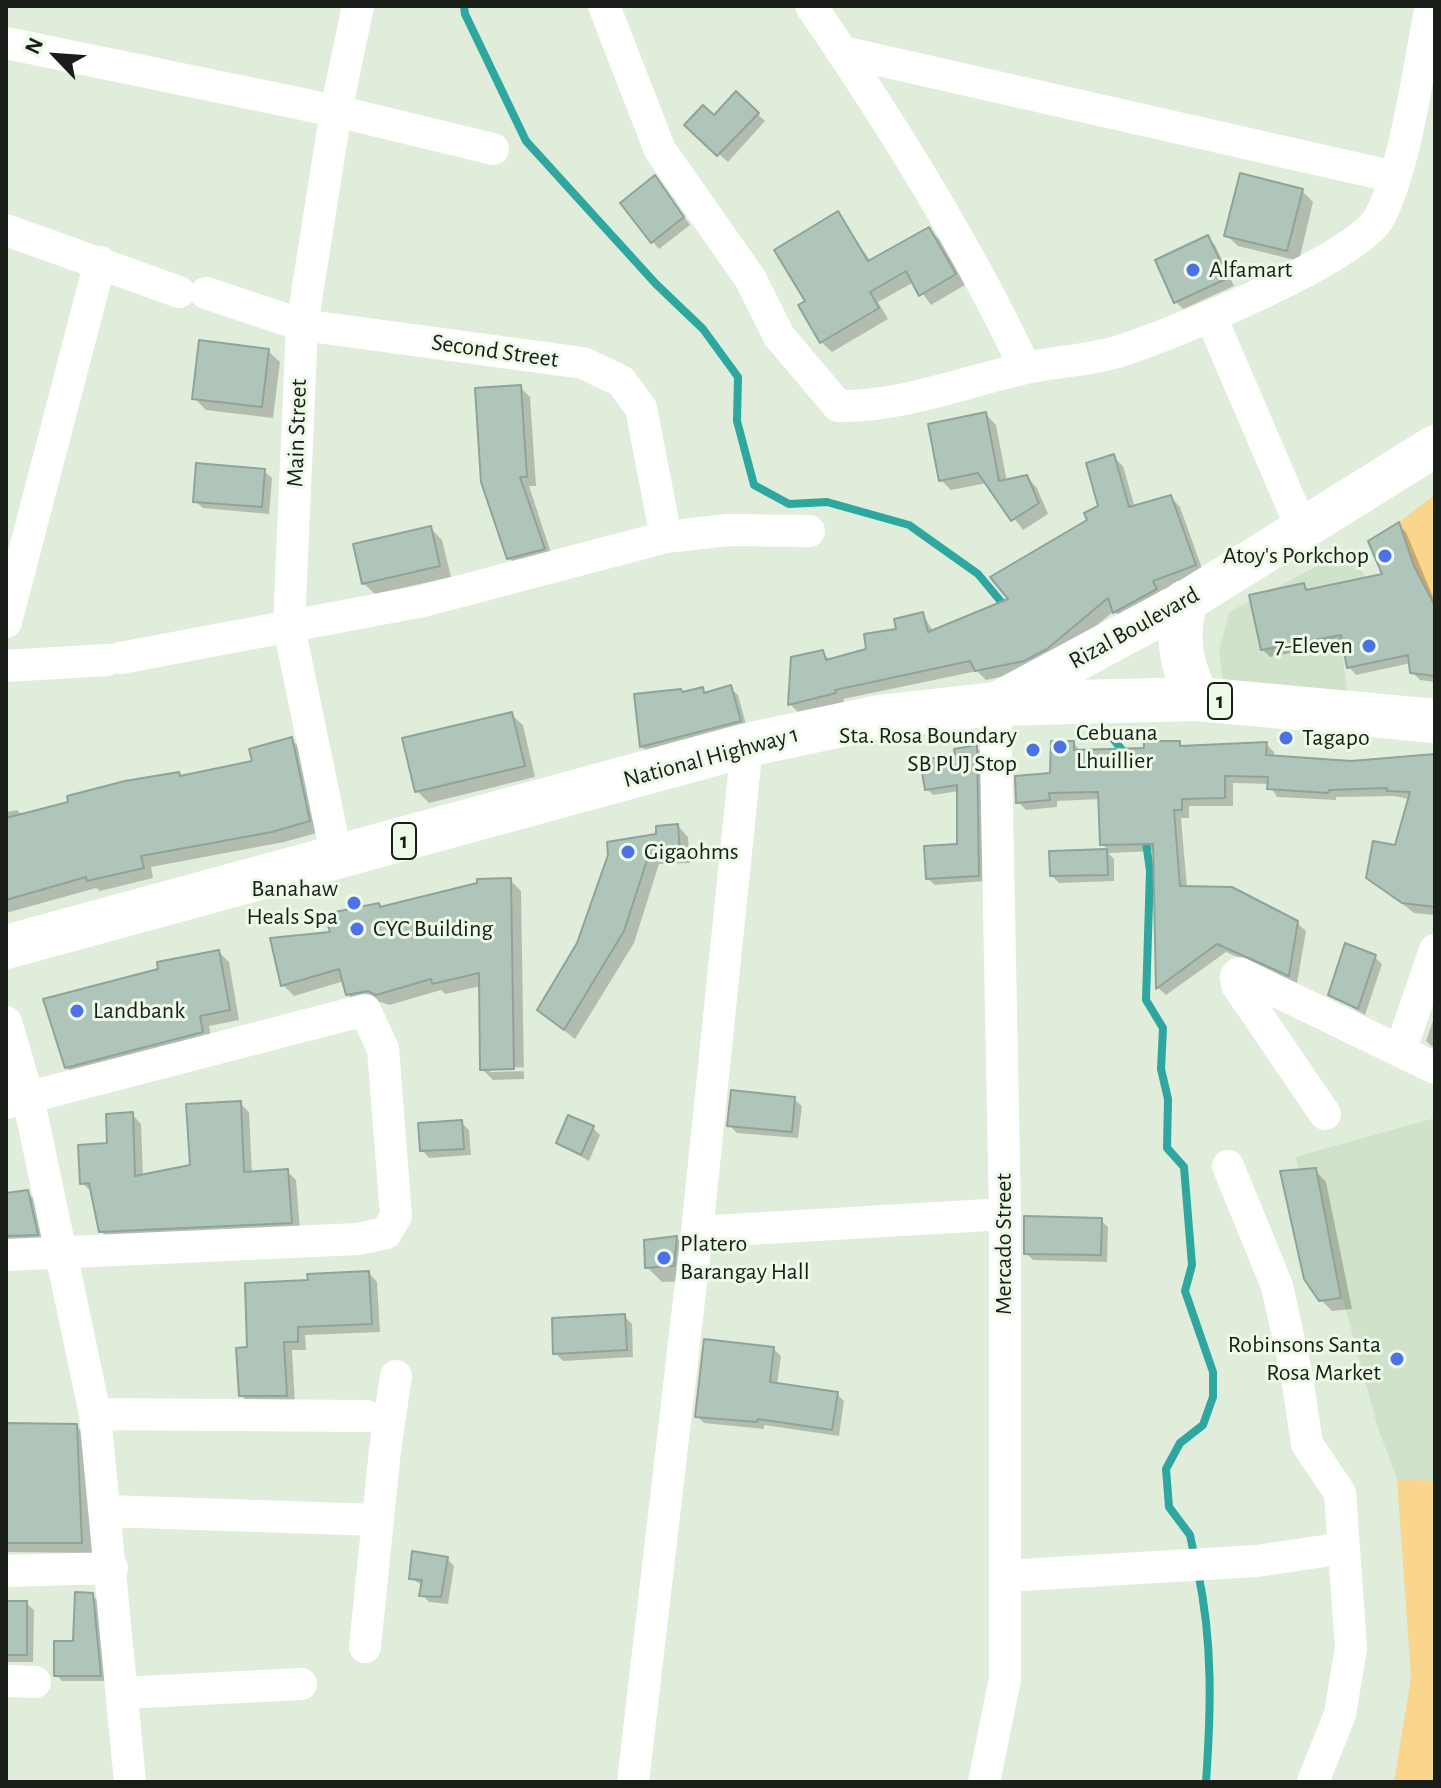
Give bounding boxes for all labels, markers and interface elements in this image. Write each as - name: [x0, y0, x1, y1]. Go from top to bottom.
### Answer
- north arrow: [16, 16, 96, 96]
- text: N: [21, 34, 47, 57]
- place label: Alfamart: [1209, 256, 1292, 284]
- marker: Alfamart: [1184, 261, 1202, 279]
- street label: Second Street: [430, 328, 560, 374]
- street label: Main Street: [281, 378, 313, 488]
- place label: Atoy's Porkchop: [1223, 542, 1369, 570]
- marker: Atoy's Porkchop: [1376, 547, 1394, 565]
- street label: Rizal Boulevard: [1064, 580, 1204, 676]
- place label: 7-Eleven: [1275, 632, 1353, 660]
- marker: 7-Eleven: [1360, 637, 1378, 655]
- road number: 1: [1208, 683, 1232, 719]
- place label: Cebuana Lhuillier: [1076, 719, 1158, 775]
- street label: National Highway 1: [620, 720, 802, 794]
- place label: Sta. Rosa Boundary SB PUJ Stop: [839, 722, 1017, 778]
- place label: Tagapo: [1302, 724, 1370, 752]
- marker: Tagapo: [1277, 729, 1295, 747]
- marker: Cebuana Lhuillier: [1051, 738, 1069, 756]
- marker: Sta. Rosa Boundary SB PUJ Stop: [1024, 741, 1042, 759]
- road number: 1: [392, 823, 416, 859]
- place label: Gigaohms: [644, 838, 739, 866]
- marker: Gigaohms: [619, 843, 637, 861]
- place label: Banahaw Heals Spa: [247, 875, 338, 931]
- marker: Banahaw Heals Spa: [345, 894, 363, 912]
- place label: CYC Building: [373, 915, 493, 943]
- marker: CYC Building: [348, 920, 366, 938]
- place label: Landbank: [93, 997, 185, 1025]
- marker: Landbank: [68, 1002, 86, 1020]
- street label: Mercado Street: [990, 1173, 1018, 1315]
- place label: Platero Barangay Hall: [680, 1230, 810, 1286]
- marker: Platero Barangay Hall: [655, 1249, 673, 1267]
- place label: Robinsons Santa Rosa Market: [1228, 1331, 1381, 1387]
- marker: Robinsons Santa Rosa Market: [1388, 1350, 1406, 1368]

